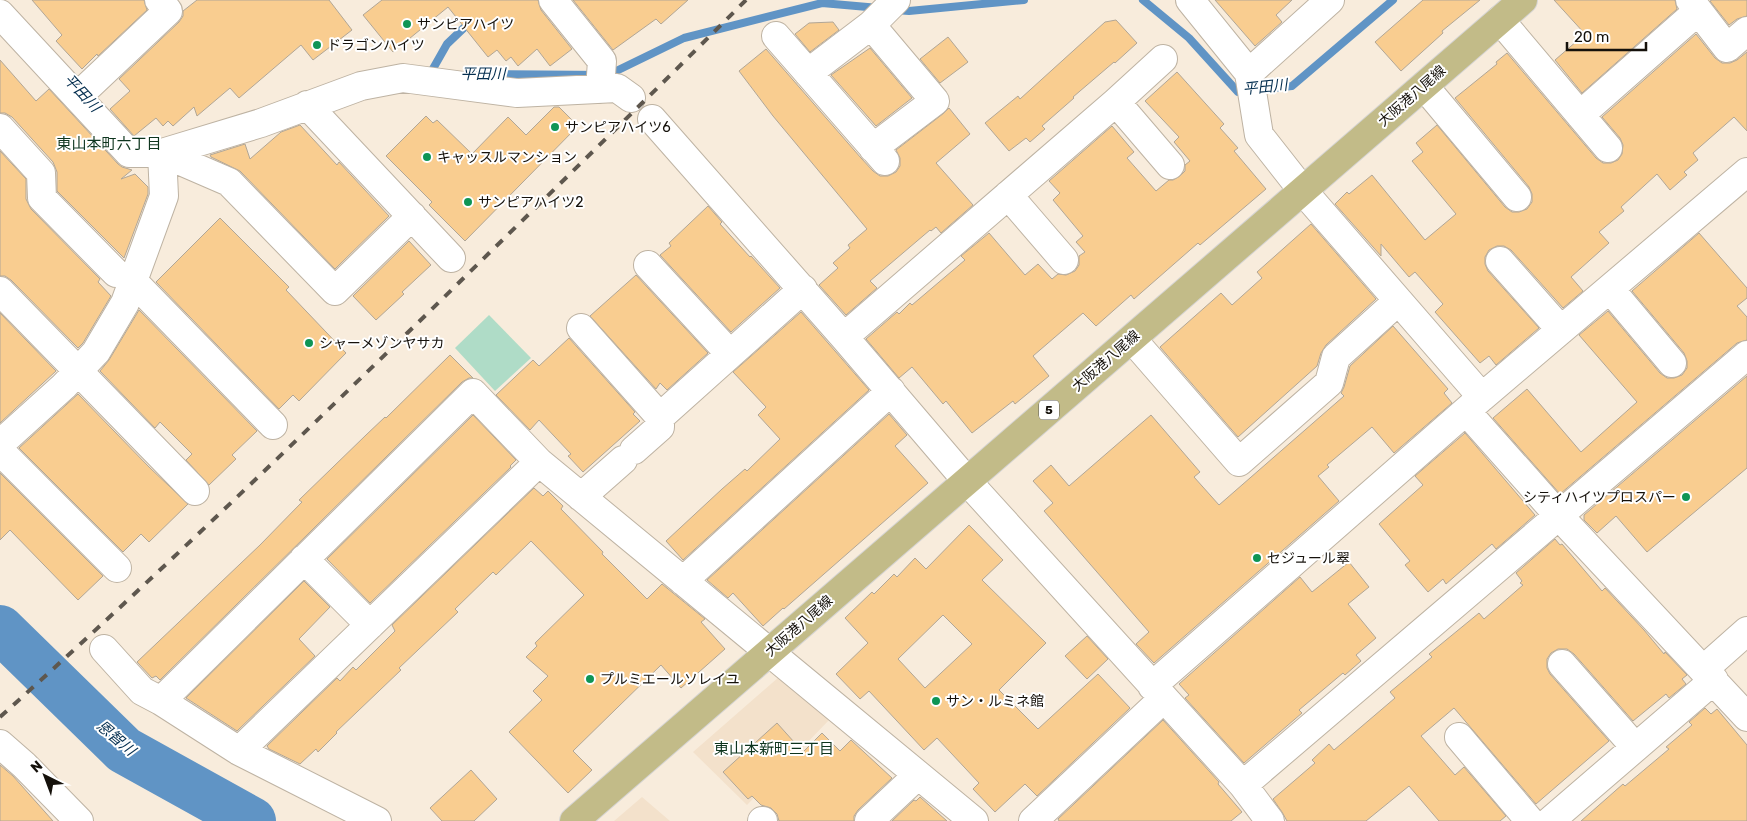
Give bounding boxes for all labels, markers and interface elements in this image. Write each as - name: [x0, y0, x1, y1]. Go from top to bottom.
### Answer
- place label: サンピアハイツ: [417, 16, 514, 33]
- marker: サンピアハイツ: [401, 18, 413, 30]
- scale bar: [1567, 20, 1646, 52]
- text: 20 m: [1574, 28, 1609, 46]
- place label: ドラゴンハイツ: [327, 37, 425, 54]
- marker: ドラゴンハイツ: [311, 39, 323, 51]
- street label: 大阪港八尾線: [1375, 62, 1449, 130]
- water label: 平田川: [460, 65, 507, 83]
- water label: 平田川: [60, 70, 105, 117]
- water label: 平田川: [1242, 75, 1290, 98]
- place label: サンピアハイツ6: [565, 119, 671, 136]
- marker: サンピアハイツ6: [549, 121, 561, 133]
- district label: 東山本町六丁目: [56, 135, 162, 153]
- place label: キャッスルマンション: [437, 149, 577, 166]
- marker: キャッスルマンション: [421, 151, 433, 163]
- place label: サンピアハイツ2: [478, 194, 583, 211]
- marker: サンピアハイツ2: [462, 196, 474, 208]
- street label: 大阪港八尾線: [1069, 327, 1143, 395]
- place label: シャーメゾンヤサカ: [319, 335, 444, 352]
- marker: シャーメゾンヤサカ: [303, 337, 315, 349]
- road number: 5: [1039, 400, 1059, 420]
- place label: シティハイツプロスパー: [1523, 489, 1676, 506]
- marker: シティハイツプロスパー: [1680, 491, 1692, 503]
- place label: セジュール翠: [1267, 550, 1350, 567]
- marker: セジュール翠: [1251, 552, 1263, 564]
- street label: 大阪港八尾線: [762, 592, 836, 660]
- place label: プルミエールソレイユ: [600, 671, 740, 688]
- marker: プルミエールソレイユ: [584, 673, 596, 685]
- place label: サン・ルミネ館: [946, 693, 1044, 710]
- marker: サン・ルミネ館: [930, 695, 942, 707]
- water label: 恩智川: [93, 717, 141, 761]
- district label: 東山本新町三丁目: [714, 740, 834, 758]
- north arrow: [20, 751, 70, 801]
- text: N: [27, 757, 46, 776]

